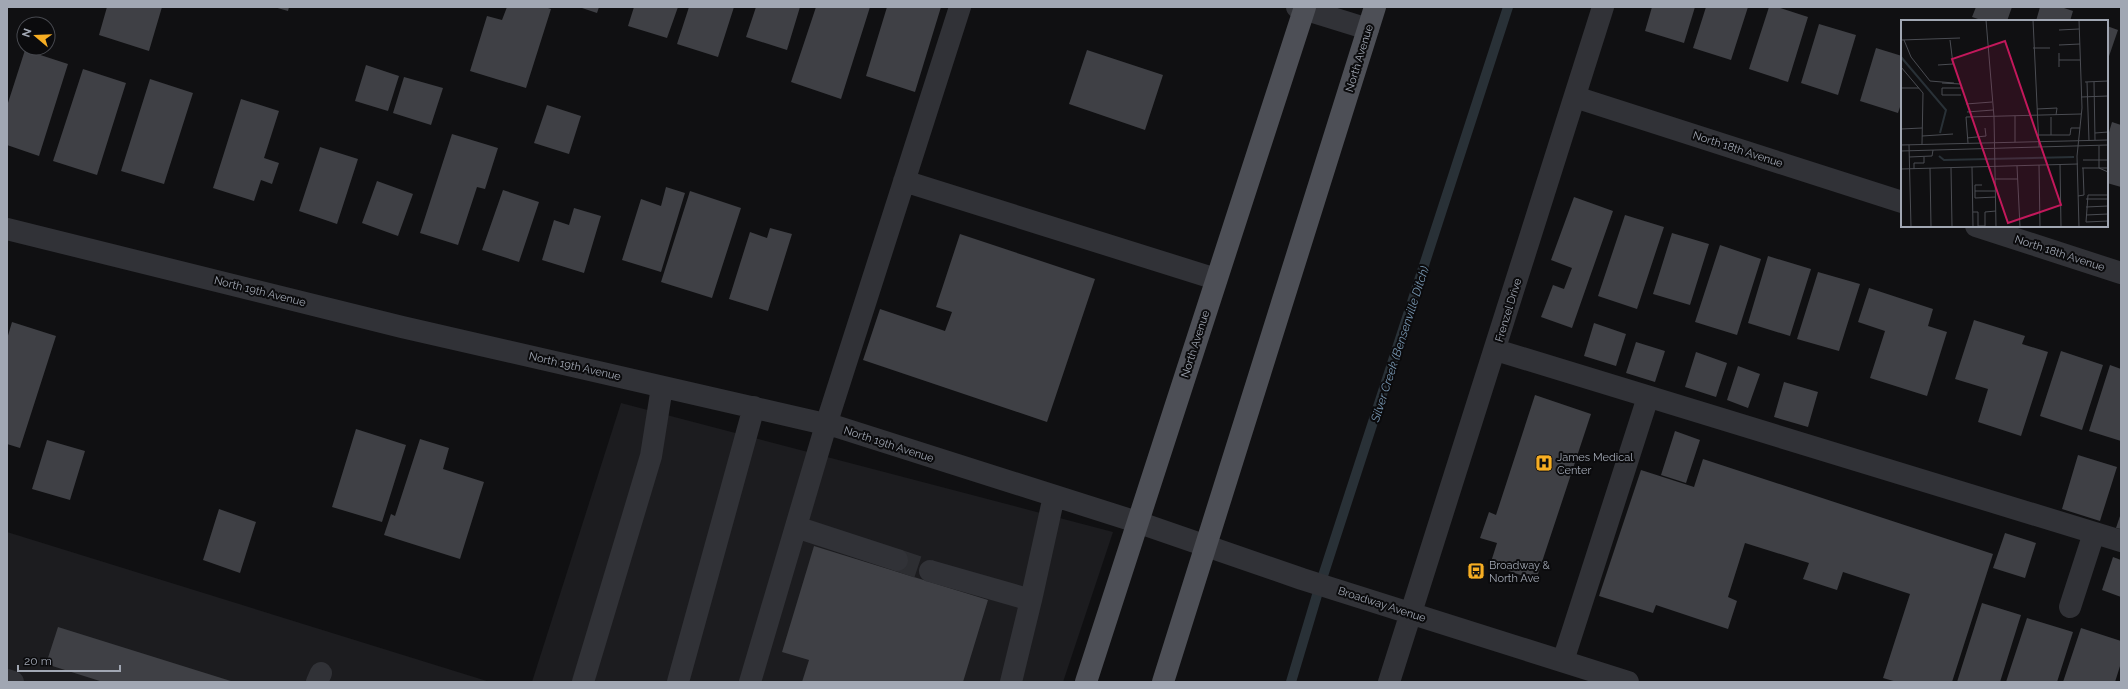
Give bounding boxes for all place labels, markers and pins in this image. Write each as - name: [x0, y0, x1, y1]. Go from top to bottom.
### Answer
- place label: James Medical Center: [1557, 451, 1633, 477]
- hospital icon: James Medical Center: [1534, 453, 1554, 473]
- place label: Broadway & North Ave: [1489, 559, 1550, 585]
- bus stop icon: Broadway & North Ave: [1466, 561, 1486, 581]

